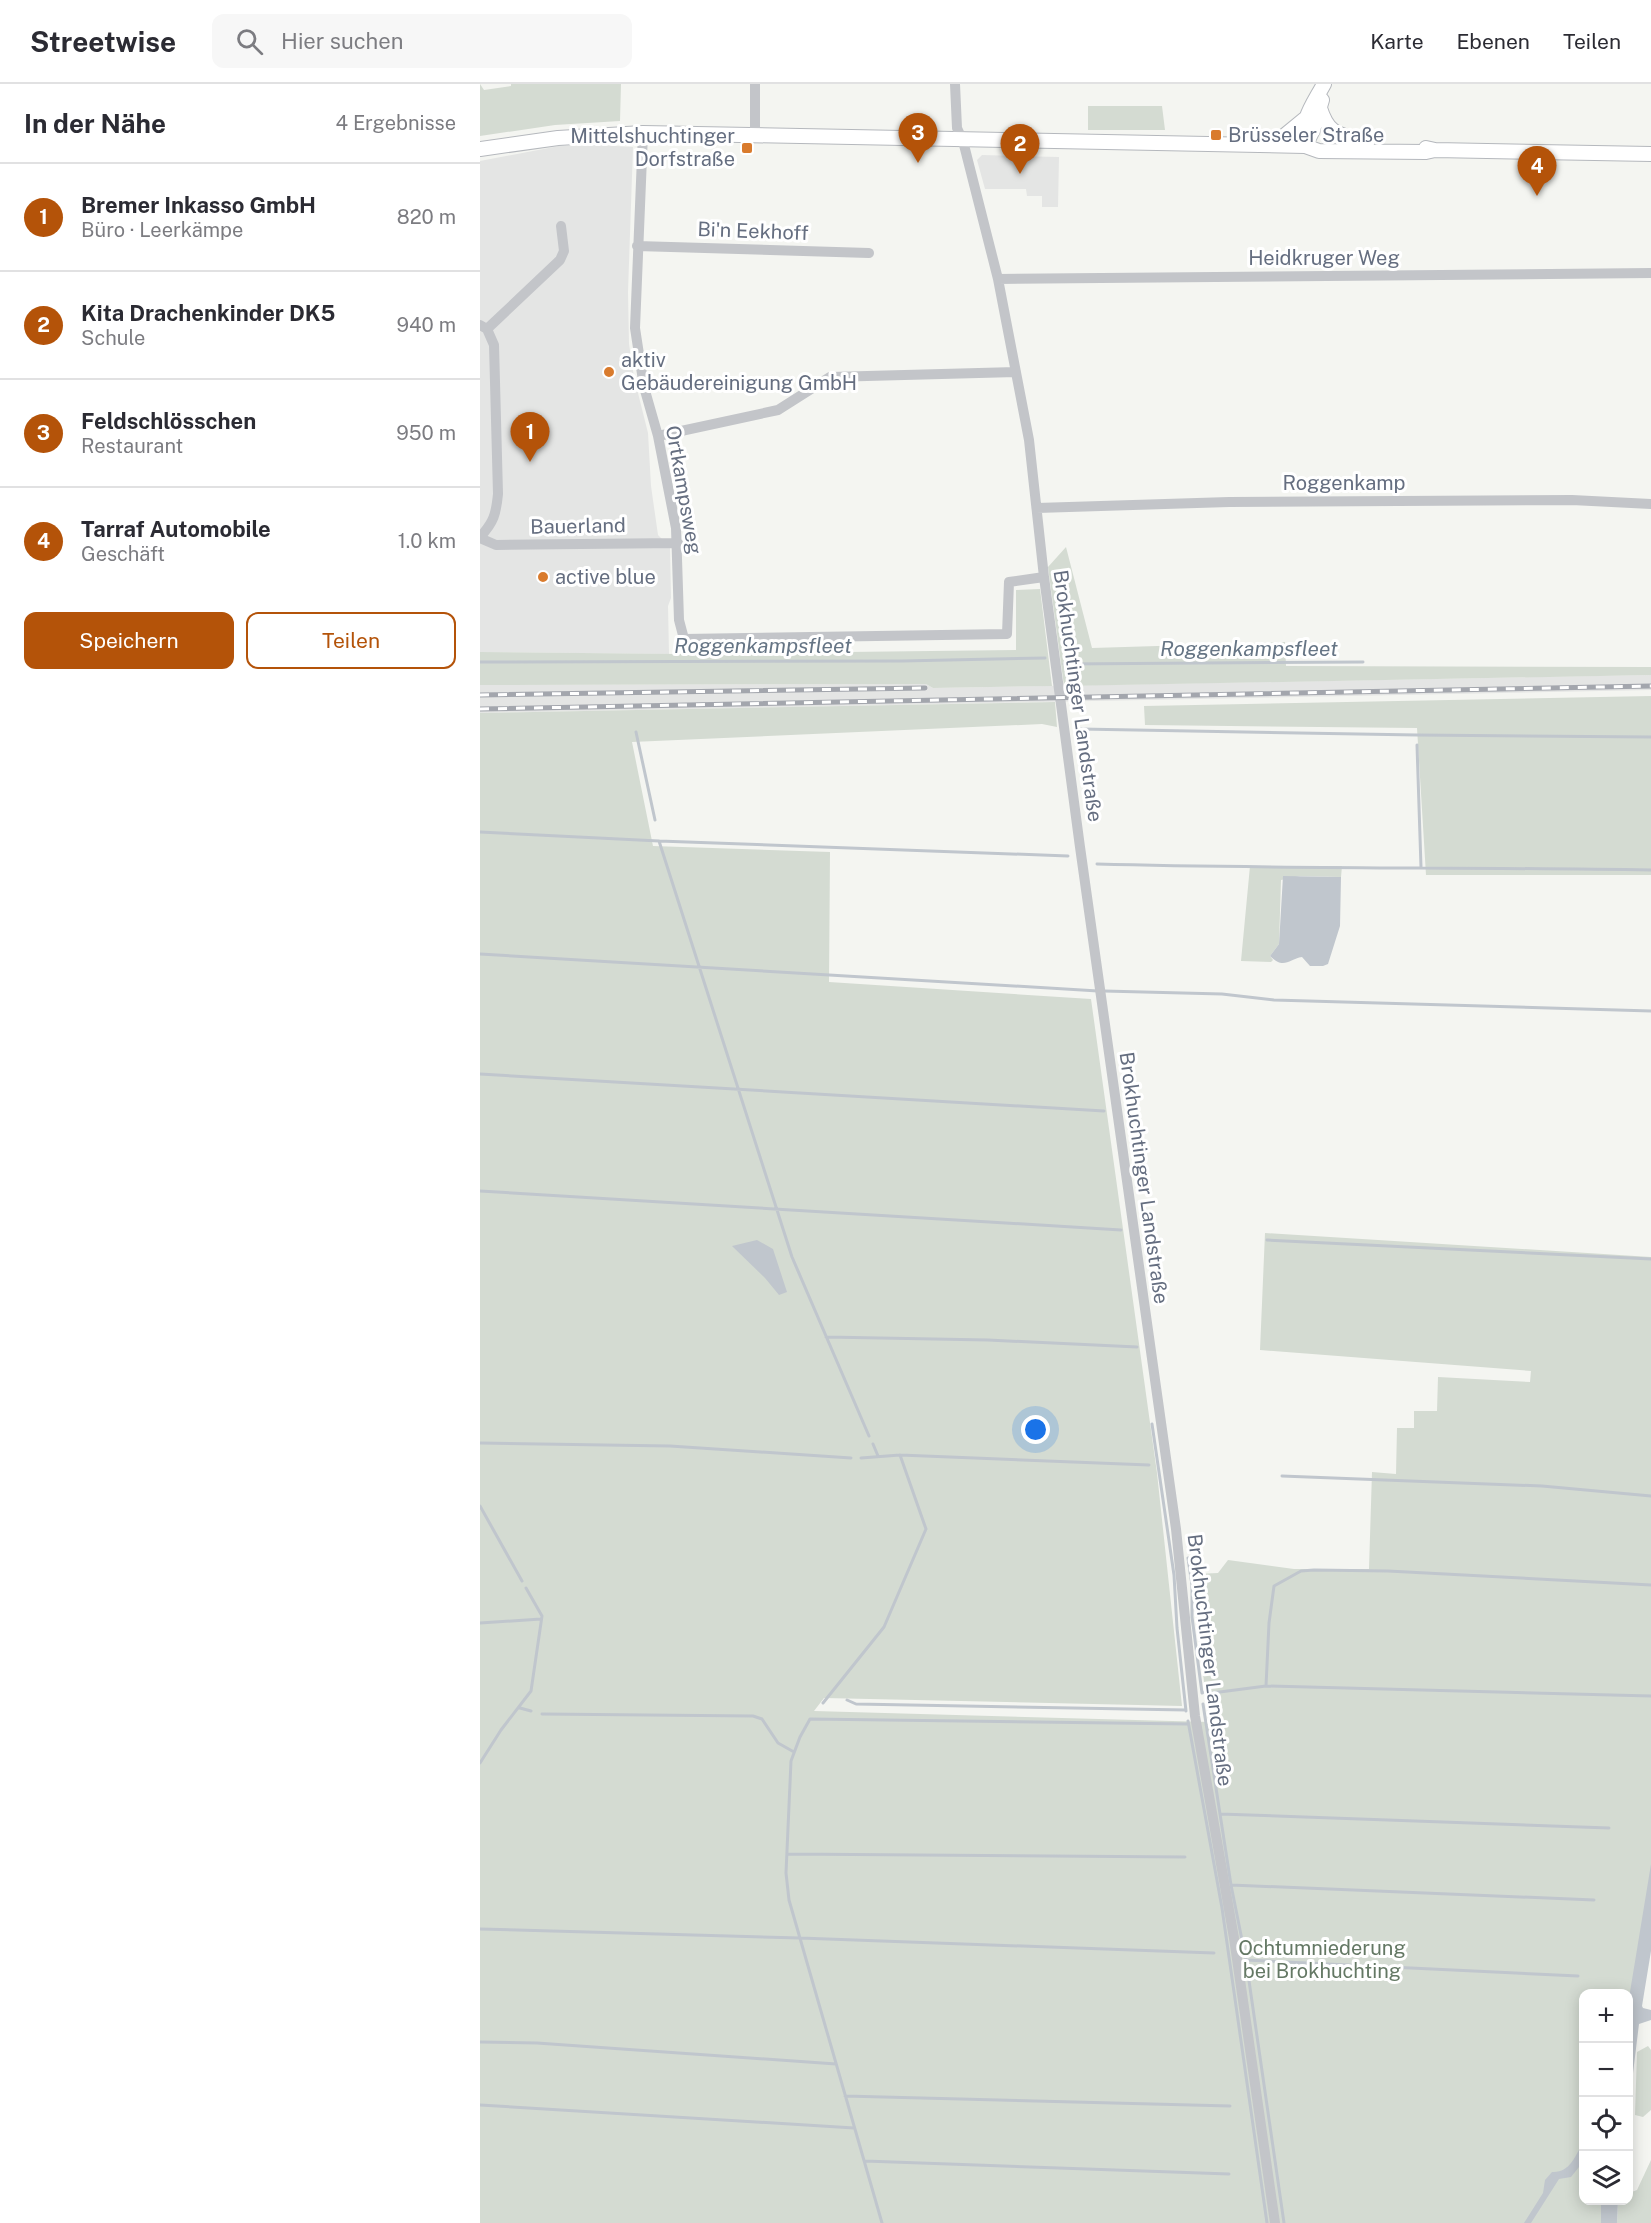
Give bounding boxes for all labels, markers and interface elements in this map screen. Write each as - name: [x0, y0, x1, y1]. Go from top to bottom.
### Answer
- search box: [212, 14, 632, 68]
- text: Streetwise: [30, 25, 176, 58]
- icon: search: [233, 25, 266, 58]
- text: Hier suchen: [281, 28, 403, 54]
- text: Karte: [1370, 29, 1424, 54]
- text: Ebenen: [1457, 29, 1530, 54]
- text: Teilen: [1563, 29, 1621, 54]
- text: In der Nähe: [24, 108, 166, 139]
- text: 4 Ergebnisse: [336, 111, 456, 135]
- pin: 3: [898, 113, 938, 163]
- place label: Brüsseler Straße: [1228, 123, 1384, 147]
- place label: Mittelshuchtinger Dorfstraße: [570, 124, 735, 171]
- pin: 2: [1000, 124, 1040, 174]
- marker: Brüsseler Straße: [1209, 128, 1223, 142]
- marker: Mittelshuchtinger Dorfstraße: [740, 141, 754, 155]
- pin: 4: [1518, 147, 1556, 196]
- text: Bremer Inkasso GmbH: [81, 192, 316, 218]
- text: 1: [39, 205, 48, 229]
- text: 820 m: [397, 205, 456, 229]
- street label: Bi'n Eekhoff: [697, 217, 809, 245]
- text: Büro · Leerkämpe: [81, 218, 243, 242]
- street label: Heidkruger Weg: [1248, 246, 1400, 270]
- text: Kita Drachenkinder DK5: [81, 300, 335, 326]
- text: 2: [37, 313, 50, 337]
- text: 940 m: [397, 313, 456, 337]
- text: Schule: [81, 326, 145, 350]
- place label: aktiv Gebäudereinigung GmbH: [621, 348, 857, 395]
- marker: aktiv Gebäudereinigung GmbH: [602, 365, 616, 379]
- text: Feldschlösschen: [81, 408, 256, 434]
- pin: 1: [511, 412, 550, 462]
- text: 3: [37, 421, 50, 445]
- text: 950 m: [396, 421, 456, 445]
- street label: Ortkampsweg: [661, 424, 707, 556]
- text: Restaurant: [81, 434, 183, 458]
- street label: Roggenkamp: [1283, 471, 1405, 495]
- street label: Bauerland: [530, 513, 626, 539]
- text: Tarraf Automobile: [81, 516, 271, 542]
- text: 4: [37, 529, 50, 553]
- text: 1.0 km: [398, 529, 456, 553]
- text: Geschäft: [81, 542, 165, 566]
- place label: active blue: [555, 565, 656, 589]
- street label: Brokhuchtinger Landstraße: [1048, 568, 1108, 824]
- marker: active blue: [536, 570, 550, 584]
- button: Speichern: [24, 612, 234, 669]
- button: Teilen: [246, 612, 456, 669]
- water label: Roggenkampsfleet: [674, 633, 852, 658]
- water label: Roggenkampsfleet: [1160, 636, 1338, 661]
- street label: Brokhuchtinger Landstraße: [1114, 1050, 1174, 1306]
- your location: [1021, 1415, 1050, 1444]
- street label: Brokhuchtinger Landstraße: [1183, 1532, 1237, 1788]
- park label: Ochtumniederung bei Brokhuchting: [1238, 1936, 1406, 1983]
- map controls: [1579, 1989, 1633, 2205]
- button: +: [1579, 1989, 1633, 2043]
- button: −: [1579, 2043, 1633, 2097]
- button: locate: [1579, 2097, 1633, 2151]
- button: layers: [1579, 2151, 1633, 2205]

